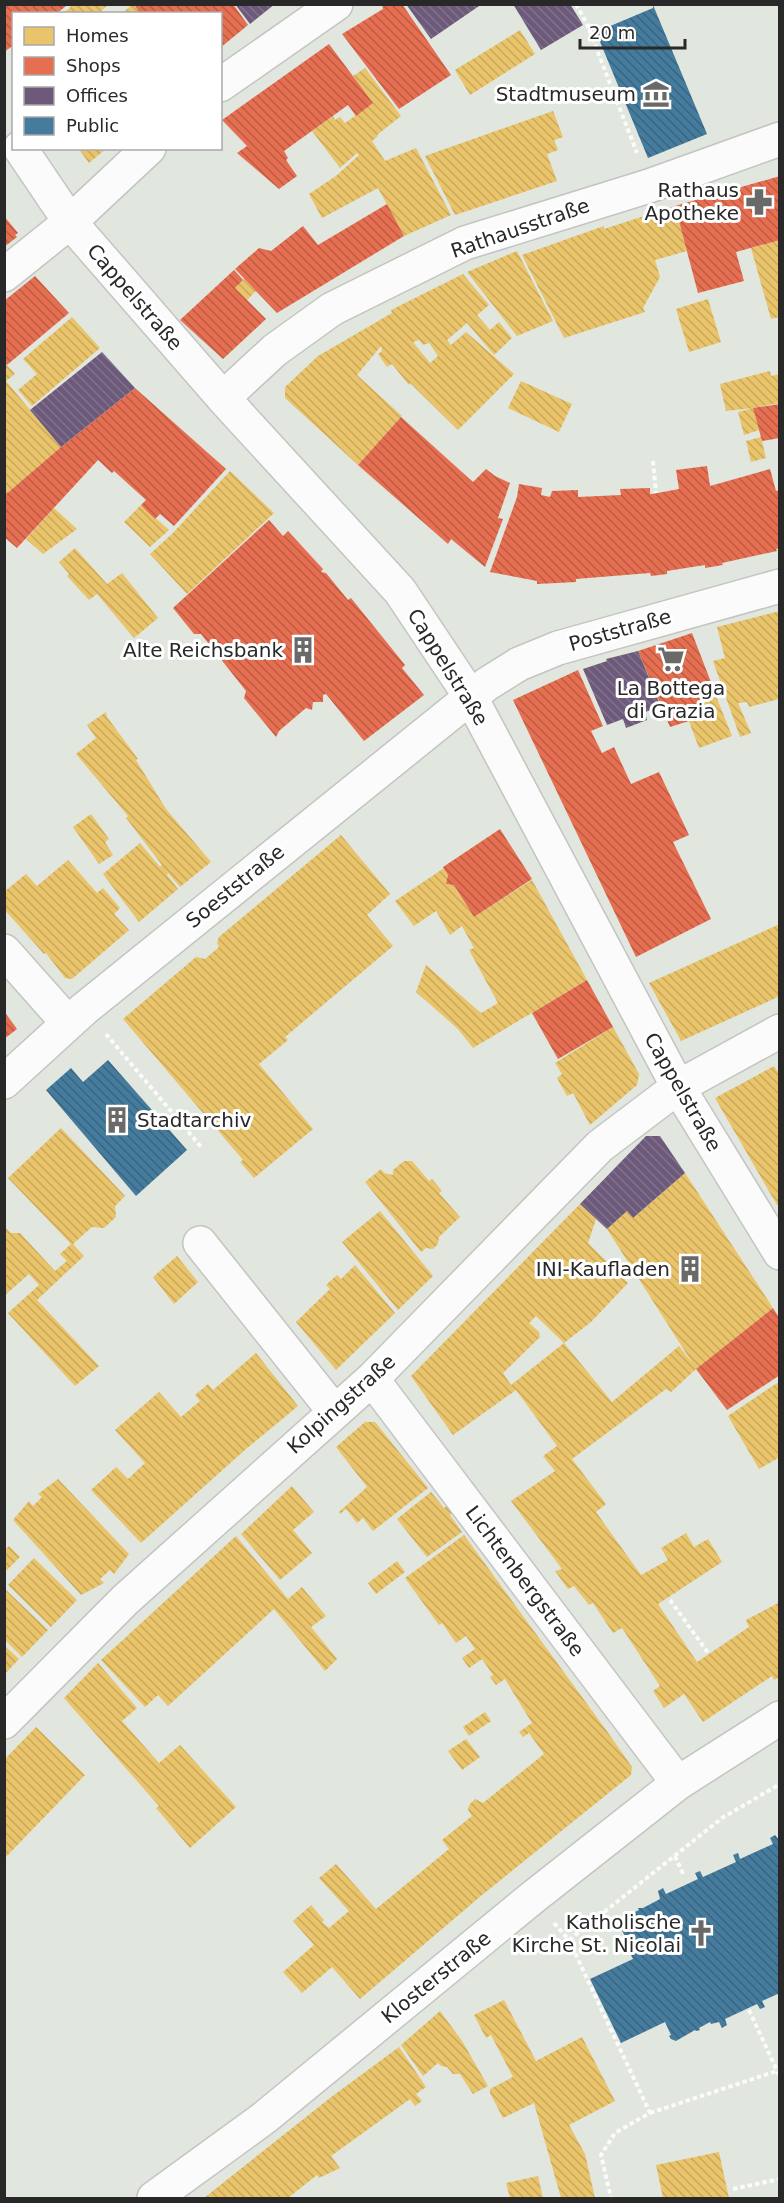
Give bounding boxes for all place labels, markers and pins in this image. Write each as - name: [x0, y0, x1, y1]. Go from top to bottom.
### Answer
- museum icon: Stadtmuseum: [641, 79, 671, 109]
- place label: Stadtmuseum: [496, 82, 636, 106]
- place label: Rathaus Apotheke: [644, 178, 739, 225]
- pharmacy icon: Rathaus Apotheke: [744, 187, 774, 217]
- building icon: Alte Reichsbank: [288, 635, 318, 665]
- place label: Alte Reichsbank: [123, 638, 283, 662]
- supermarket icon: La Bottega di Grazia: [656, 644, 686, 674]
- place label: La Bottega di Grazia: [617, 676, 725, 723]
- building icon: Stadtarchiv: [102, 1105, 132, 1135]
- place label: Stadtarchiv: [137, 1108, 252, 1132]
- building icon: INI-Kaufladen: [675, 1254, 705, 1284]
- place label: INI-Kaufladen: [536, 1257, 670, 1281]
- place label: Katholische Kirche St. Nicolai: [512, 1910, 681, 1957]
- church icon: Katholische Kirche St. Nicolai: [686, 1918, 716, 1948]

